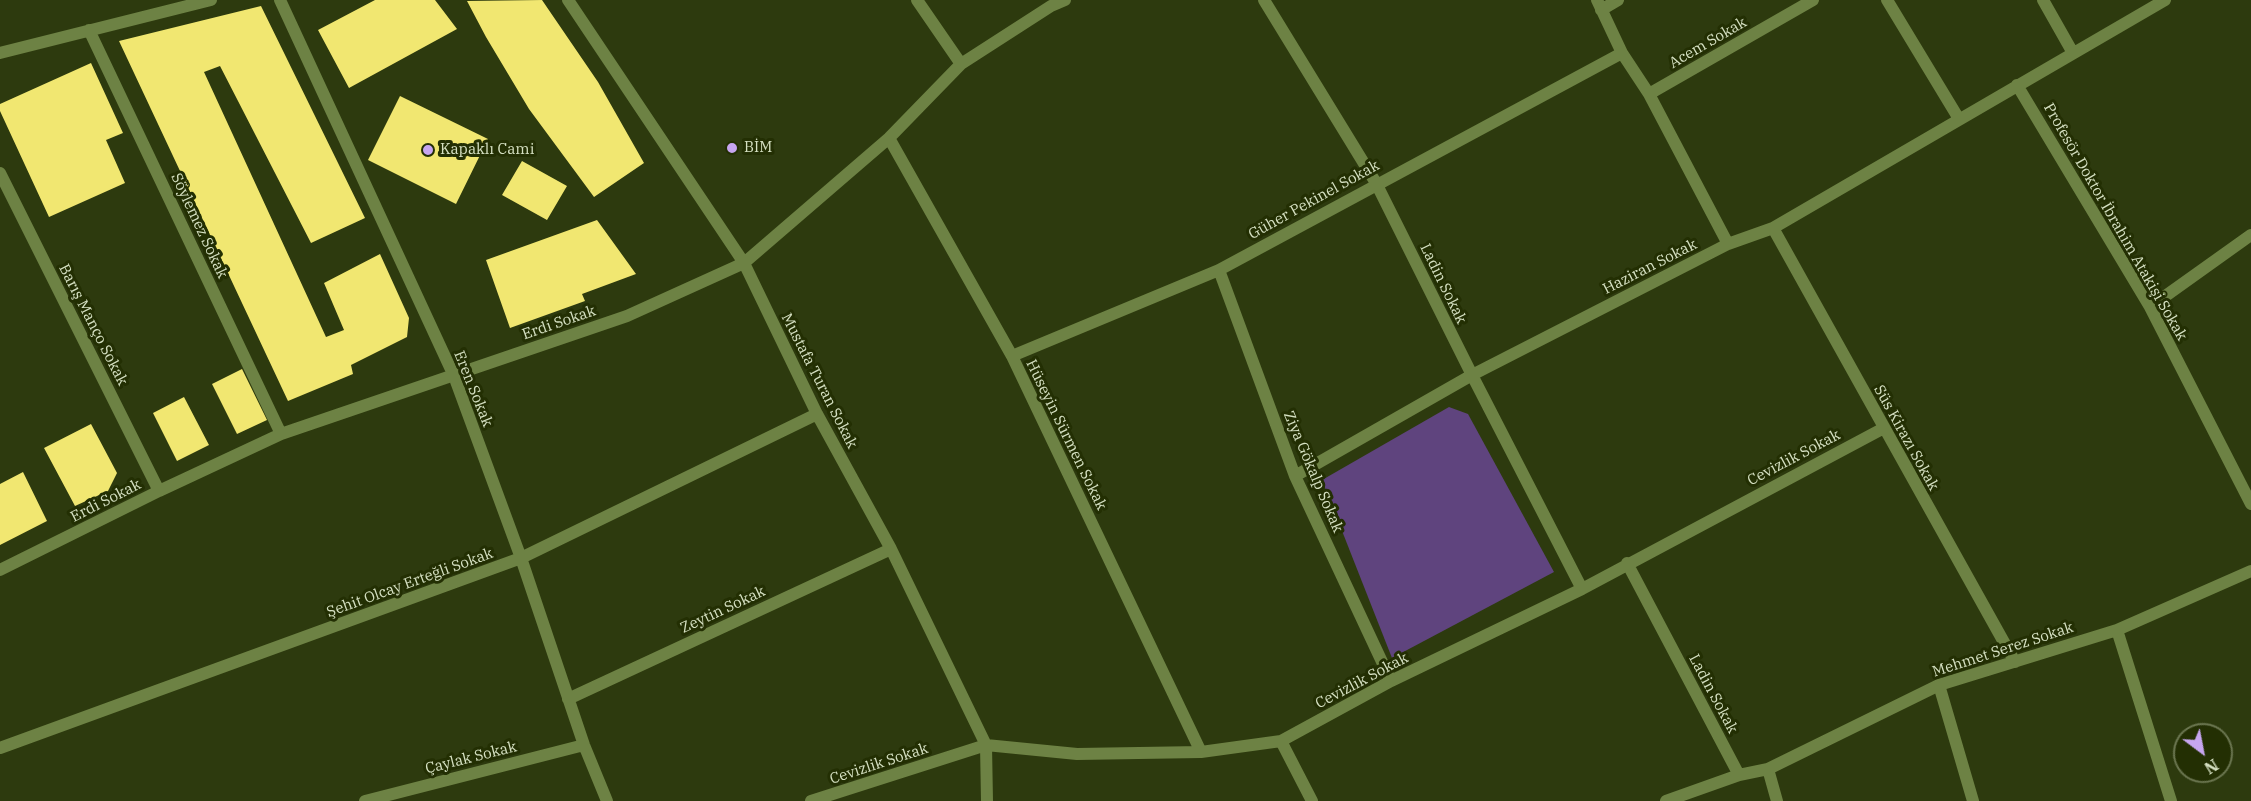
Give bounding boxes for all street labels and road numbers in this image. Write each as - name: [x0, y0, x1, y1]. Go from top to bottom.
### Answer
- street label: Acem Sokak: [1666, 14, 1750, 72]
- street label: Profesör Doktor İbrahim Atakişi Sokak: [2039, 100, 2191, 344]
- street label: Güher Pekinel Sokak: [1245, 157, 1383, 243]
- street label: Söylemez Sokak: [167, 170, 231, 282]
- street label: Haziran Sokak: [1600, 236, 1700, 298]
- street label: Ladin Sokak: [1416, 241, 1470, 327]
- street label: Barış Manço Sokak: [55, 261, 131, 389]
- street label: Erdi Sokak: [520, 302, 598, 344]
- street label: Mustafa Turan Sokak: [777, 310, 861, 452]
- street label: Eren Sokak: [450, 348, 496, 430]
- street label: Hüseyin Sürmen Sokak: [1022, 357, 1110, 513]
- street label: Süs Kirazı Sokak: [1870, 382, 1942, 494]
- street label: Ziya Gökalp Sokak: [1279, 409, 1347, 535]
- street label: Cevizlik Sokak: [1745, 426, 1843, 490]
- street label: Erdi Sokak: [68, 476, 144, 526]
- street label: Şehit Olcay Erteğli Sokak: [324, 544, 496, 622]
- street label: Zeytin Sokak: [678, 583, 768, 637]
- street label: Mehmet Serez Sokak: [1930, 619, 2076, 681]
- street label: Cevizlik Sokak: [1313, 649, 1411, 713]
- street label: Ladin Sokak: [1685, 651, 1741, 737]
- street label: Çaylak Sokak: [423, 738, 519, 778]
- street label: Cevizlik Sokak: [828, 740, 930, 788]

